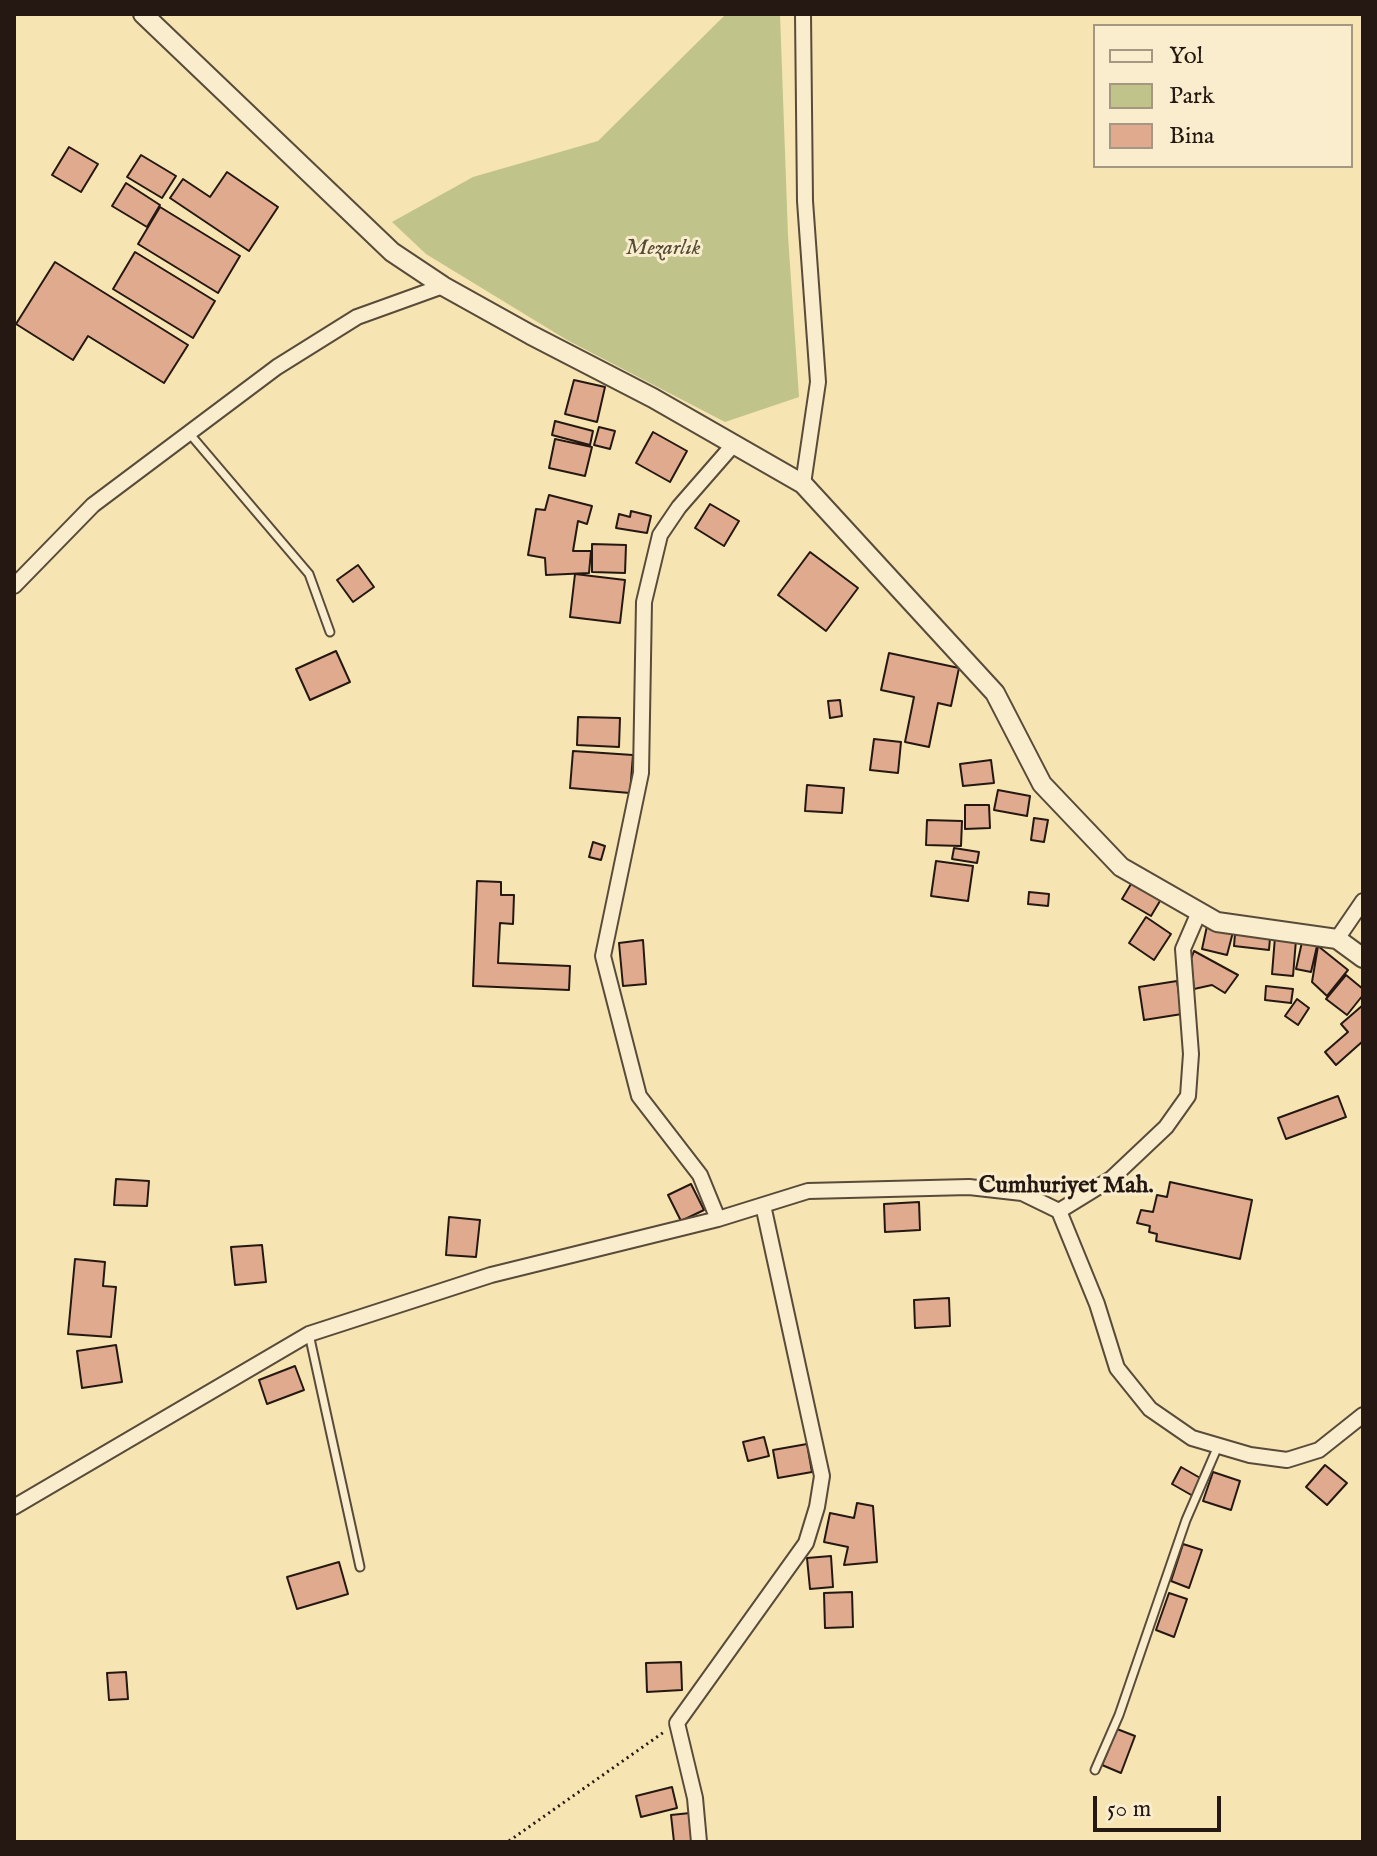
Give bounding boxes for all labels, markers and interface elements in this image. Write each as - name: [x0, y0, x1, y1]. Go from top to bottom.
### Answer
- legend: [1093, 24, 1353, 168]
- text: Yol: [1169, 41, 1203, 72]
- text: Park: [1169, 81, 1215, 112]
- text: Bina: [1169, 121, 1214, 152]
- park label: Mezarlık: [625, 236, 701, 262]
- district label: Cumhuriyet Mah.: [978, 1173, 1154, 1201]
- scale bar: [1097, 1780, 1225, 1830]
- text: 50 m: [1107, 1794, 1151, 1825]

